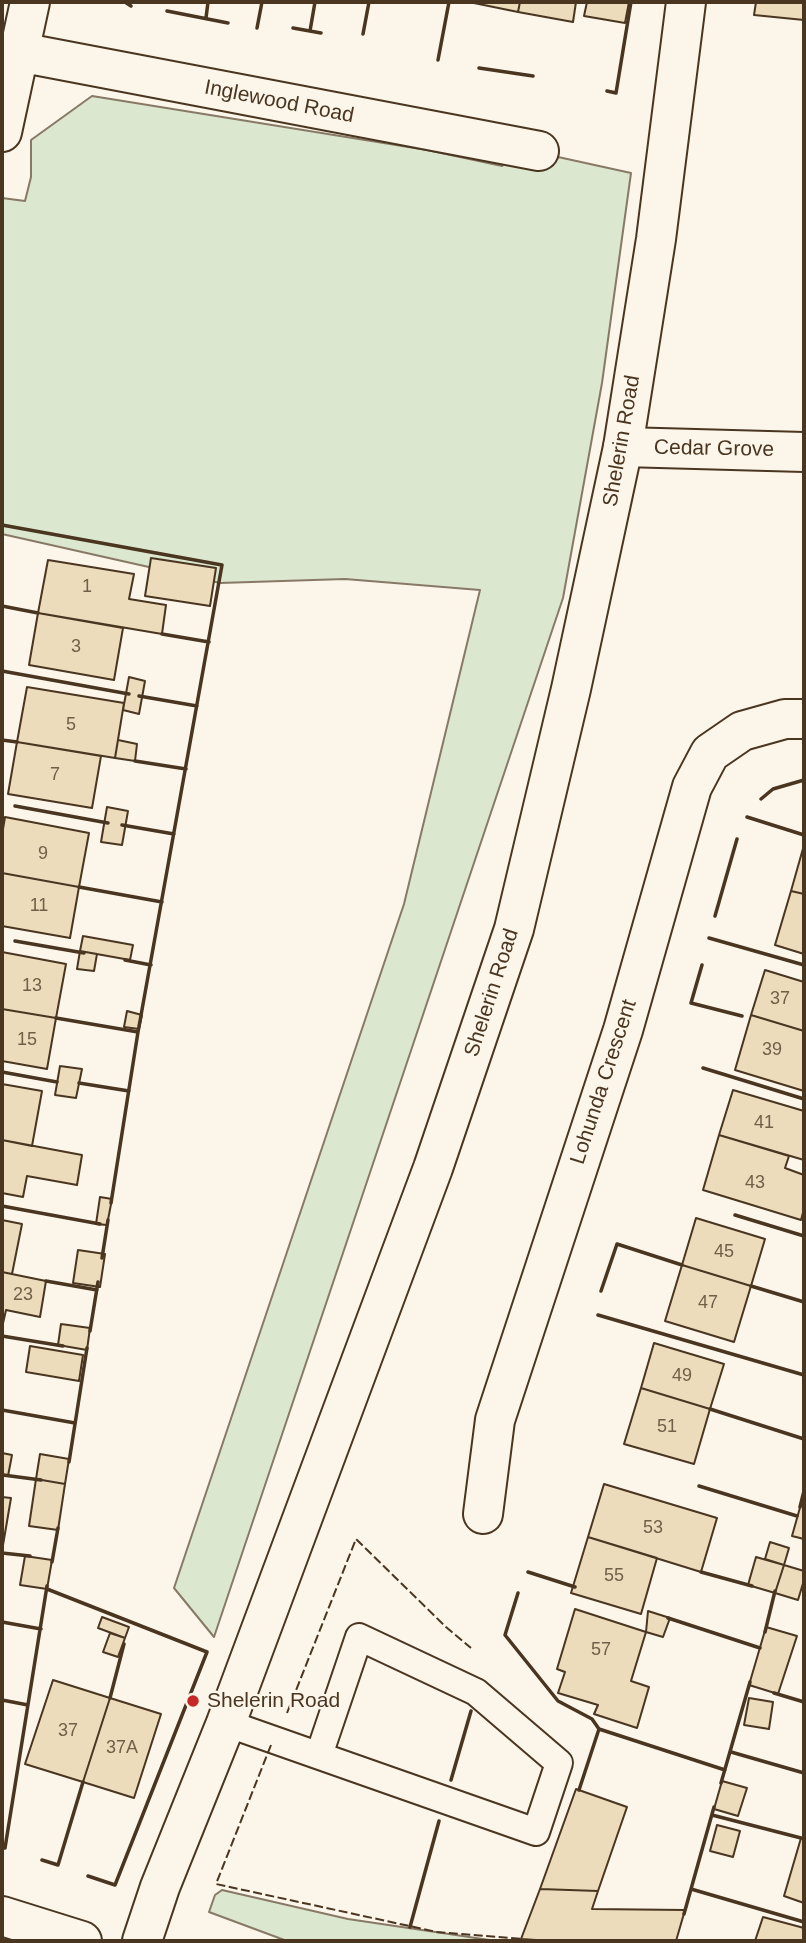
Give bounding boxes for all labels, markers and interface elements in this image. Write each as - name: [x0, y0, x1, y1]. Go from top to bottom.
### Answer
- street label: Inglewood Road: [202, 75, 356, 129]
- street label: Shelerin Road: [598, 373, 646, 509]
- street label: Cedar Grove: [654, 435, 774, 463]
- house number: 1: [82, 576, 92, 598]
- house number: 3: [71, 636, 81, 658]
- house number: 5: [66, 714, 76, 736]
- house number: 7: [50, 764, 60, 786]
- house number: 9: [38, 843, 48, 865]
- house number: 11: [30, 895, 48, 917]
- street label: Shelerin Road: [459, 926, 525, 1060]
- house number: 13: [22, 975, 42, 997]
- house number: 37: [770, 988, 790, 1010]
- street label: Lohunda Crescent: [565, 996, 643, 1168]
- house number: 15: [17, 1029, 37, 1051]
- house number: 39: [762, 1039, 782, 1061]
- house number: 41: [754, 1112, 774, 1134]
- house number: 43: [745, 1172, 765, 1194]
- house number: 45: [714, 1241, 734, 1263]
- house number: 23: [13, 1284, 33, 1306]
- house number: 47: [698, 1292, 718, 1314]
- house number: 49: [672, 1365, 692, 1387]
- house number: 51: [657, 1416, 677, 1438]
- house number: 53: [643, 1517, 663, 1539]
- house number: 55: [604, 1565, 624, 1587]
- house number: 57: [591, 1639, 611, 1661]
- place label: Shelerin Road: [207, 1688, 340, 1714]
- marker: Shelerin Road: [185, 1693, 201, 1709]
- house number: 37: [58, 1720, 78, 1742]
- house number: 37A: [106, 1737, 138, 1759]

